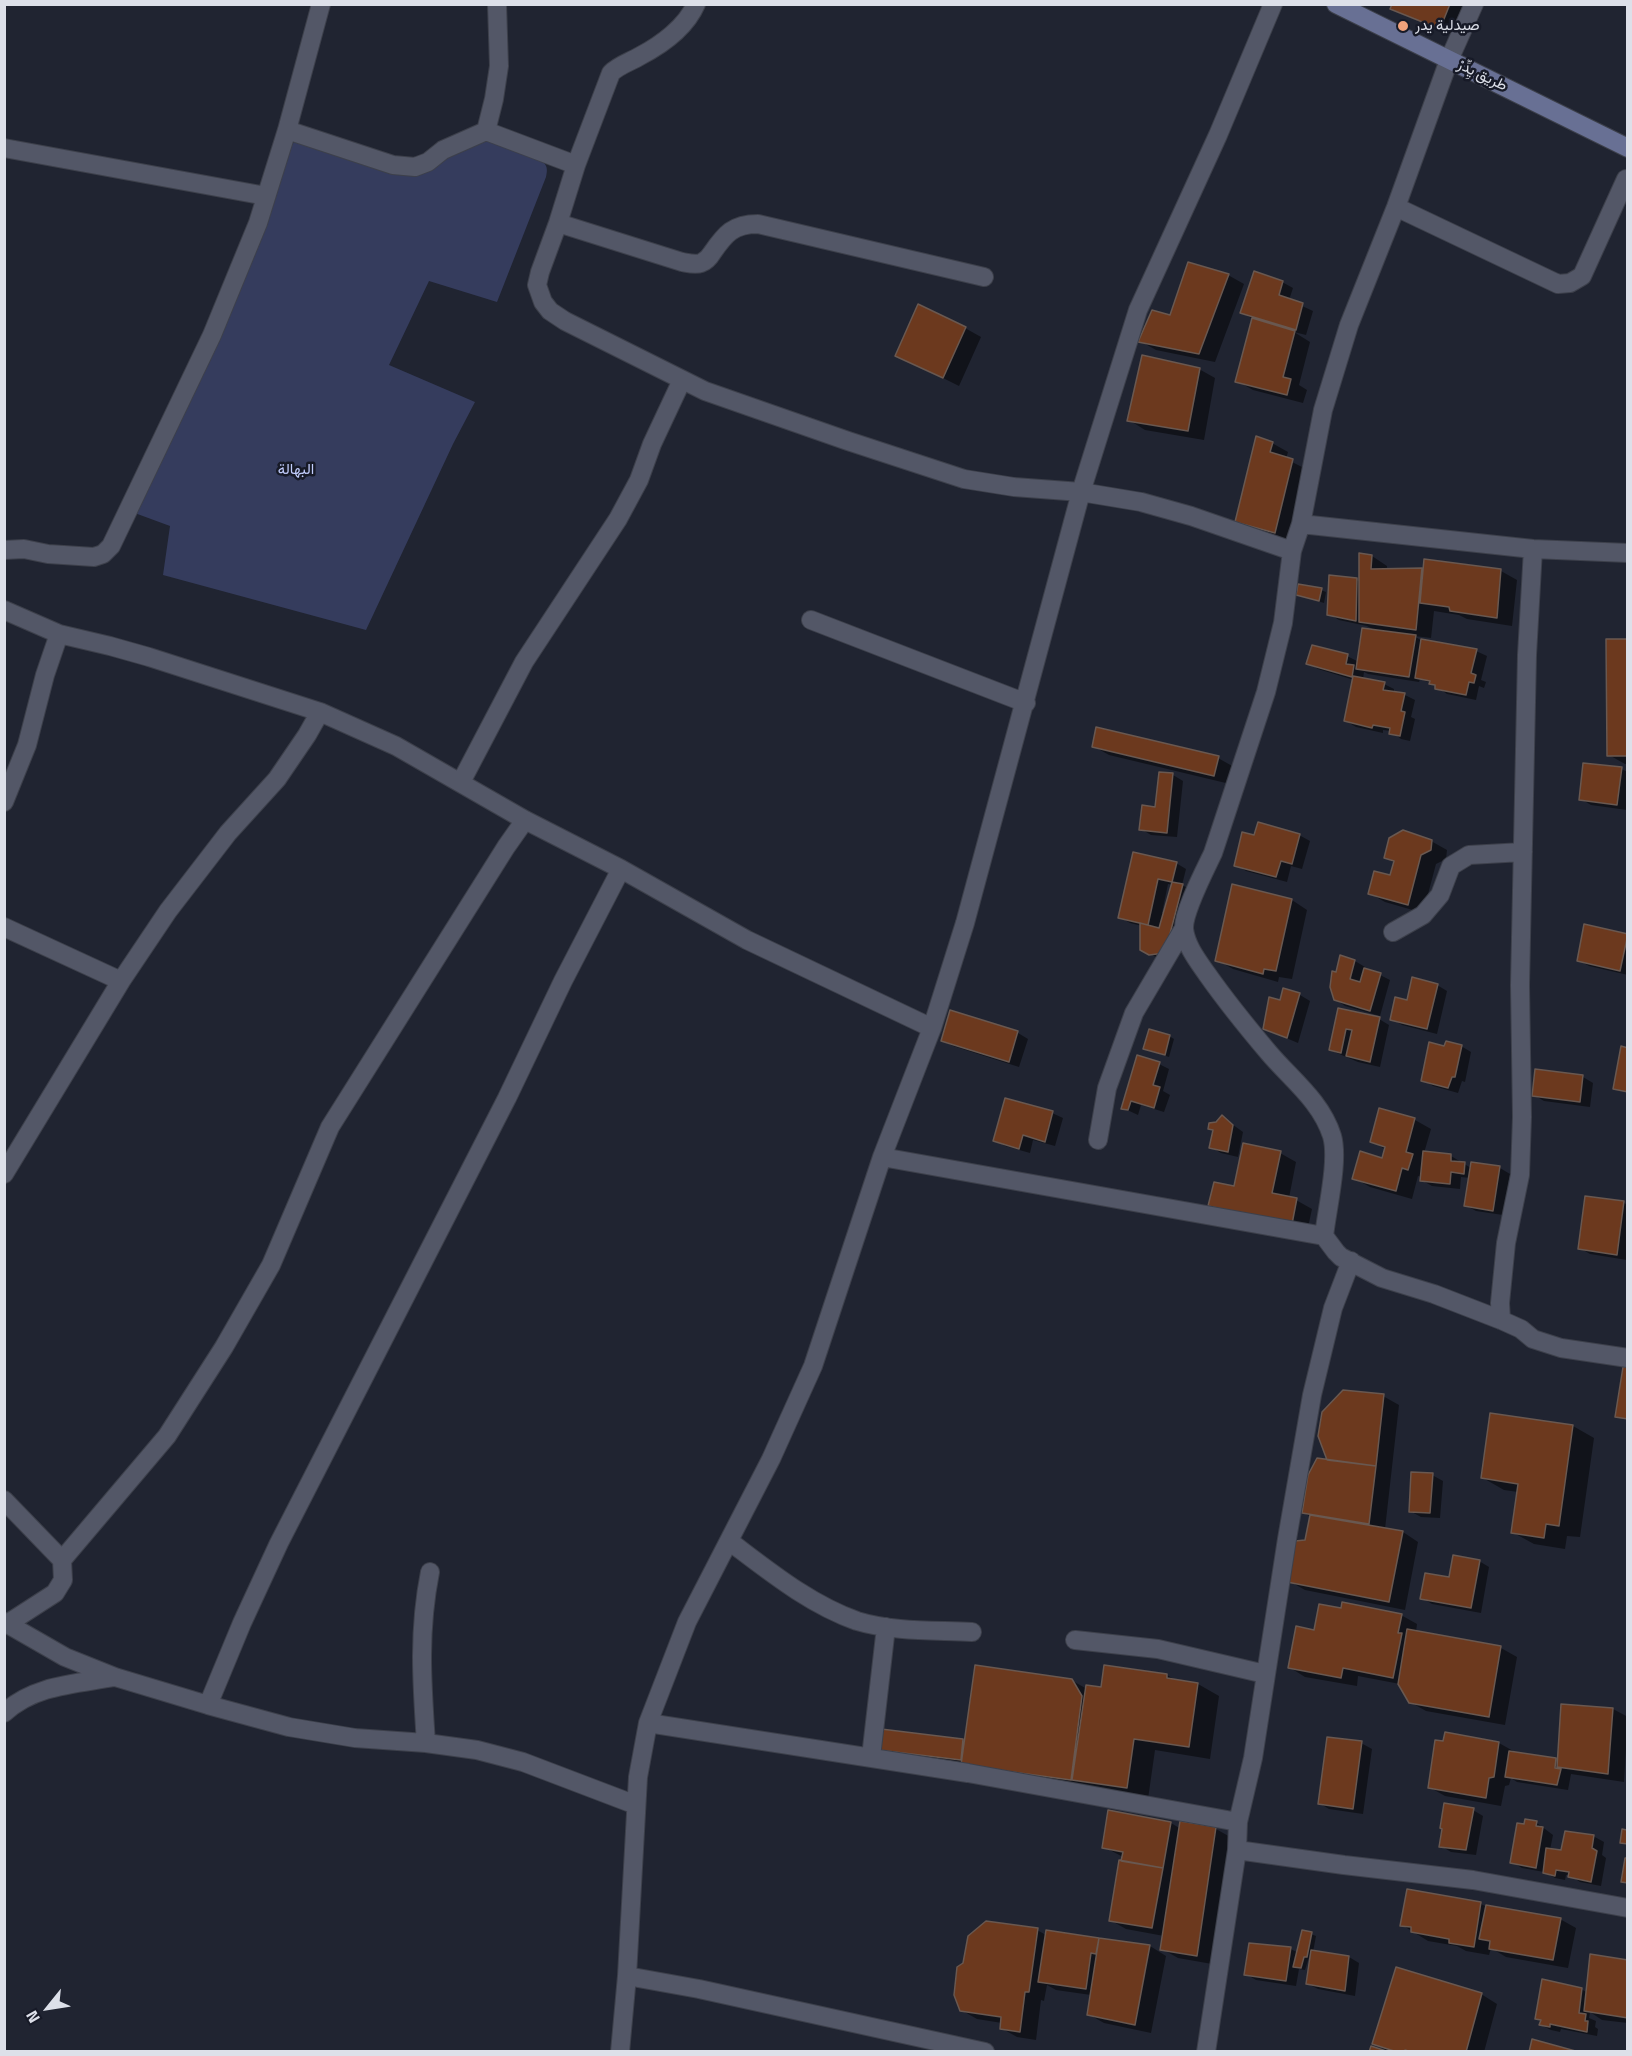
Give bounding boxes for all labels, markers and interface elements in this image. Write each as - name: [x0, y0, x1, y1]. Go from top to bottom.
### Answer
- place label: صيدلية يدر: [1415, 17, 1480, 35]
- marker: صيدلية يدر: [1396, 19, 1410, 33]
- street label: طريق يِدِّرْ: [1454, 56, 1510, 96]
- park label: البهالة: [278, 461, 314, 479]
- north arrow: [18, 1978, 78, 2038]
- text: N: [19, 2006, 46, 2028]

